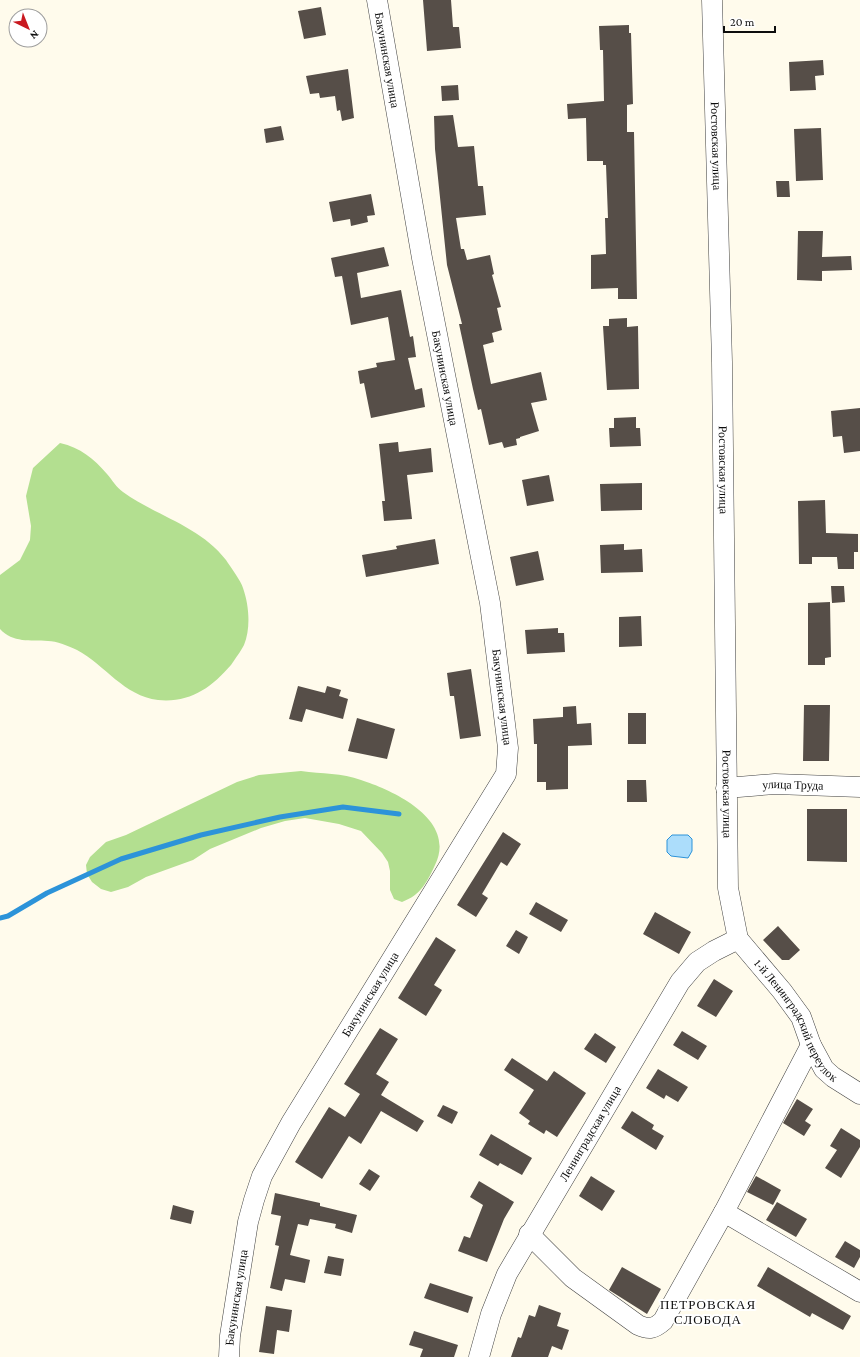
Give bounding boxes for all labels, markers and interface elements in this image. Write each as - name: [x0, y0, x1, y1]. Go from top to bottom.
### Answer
- north arrow: [8, 8, 48, 48]
- scale bar: [724, 8, 775, 34]
- street label: Бакунинская улица: [372, 11, 402, 110]
- text: 20 m: [730, 15, 755, 29]
- text: N: [28, 28, 42, 43]
- street label: Ростовская улица: [708, 102, 724, 191]
- street label: Бакунинская улица: [429, 329, 461, 428]
- street label: Ростовская улица: [716, 426, 731, 515]
- street label: Бакунинская улица: [489, 648, 515, 747]
- street label: Ростовская улица: [719, 750, 734, 839]
- street label: улица Труда: [762, 777, 824, 793]
- street label: Бакунинская улица: [339, 949, 402, 1039]
- street label: 1-й Ленинградский переулок: [751, 956, 840, 1085]
- street label: Ленинградская улица: [556, 1083, 624, 1184]
- street label: Бакунинская улица: [223, 1248, 251, 1346]
- district label: ПЕТРОВСКАЯ СЛОБОДА: [660, 1297, 756, 1327]

